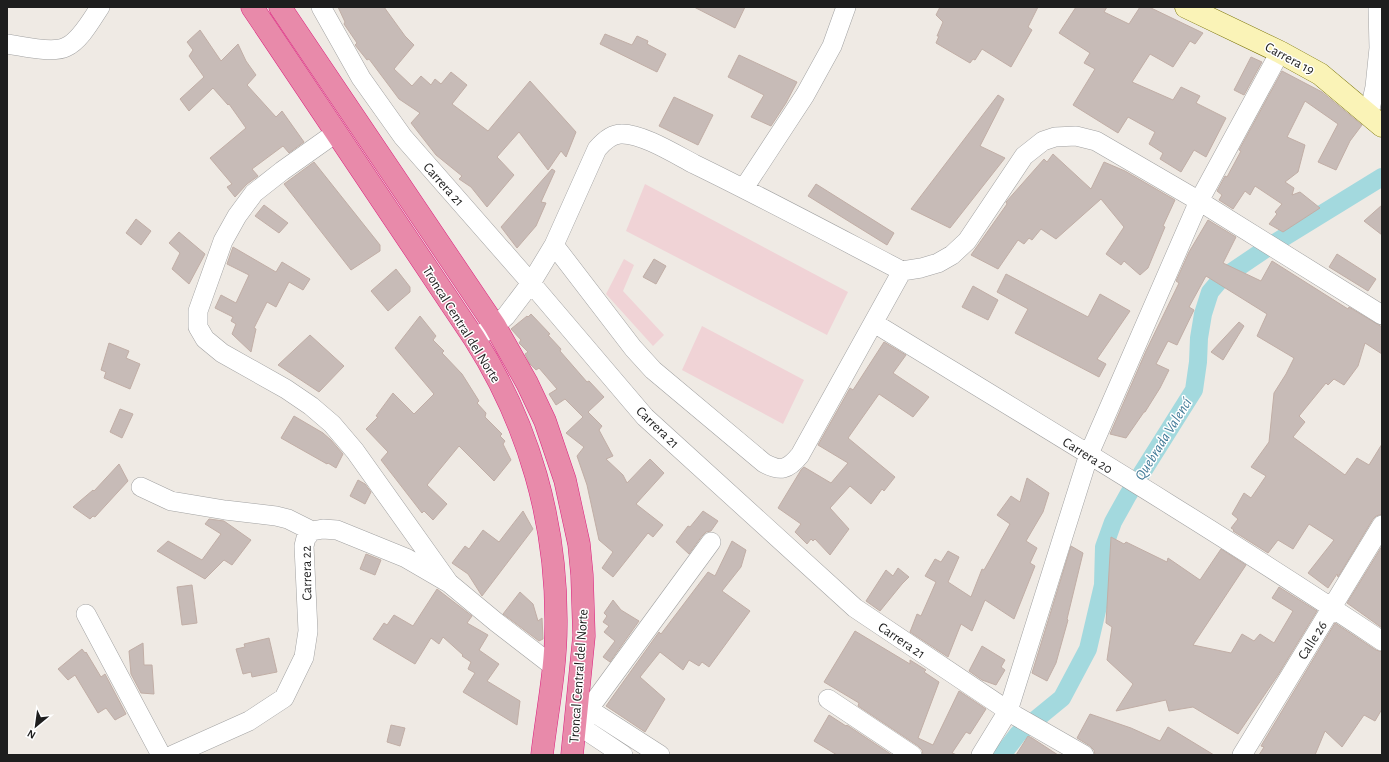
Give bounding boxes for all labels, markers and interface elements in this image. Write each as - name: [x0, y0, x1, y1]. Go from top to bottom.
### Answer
- street label: Carrera 19: [1263, 40, 1317, 78]
- street label: Carrera 21: [420, 160, 466, 209]
- street label: Troncal Central del Norte: [420, 264, 503, 385]
- water label: Quebrada Valencí: [1132, 395, 1195, 483]
- street label: Carrera 21: [633, 404, 681, 451]
- street label: Carrera 20: [1060, 435, 1115, 477]
- street label: Carrera 22: [300, 545, 314, 601]
- street label: Troncal Central del Norte: [567, 609, 591, 744]
- street label: Calle 26: [1296, 619, 1330, 662]
- street label: Carrera 21: [875, 620, 928, 662]
- north arrow: [16, 706, 56, 746]
- text: N: [25, 728, 37, 741]

